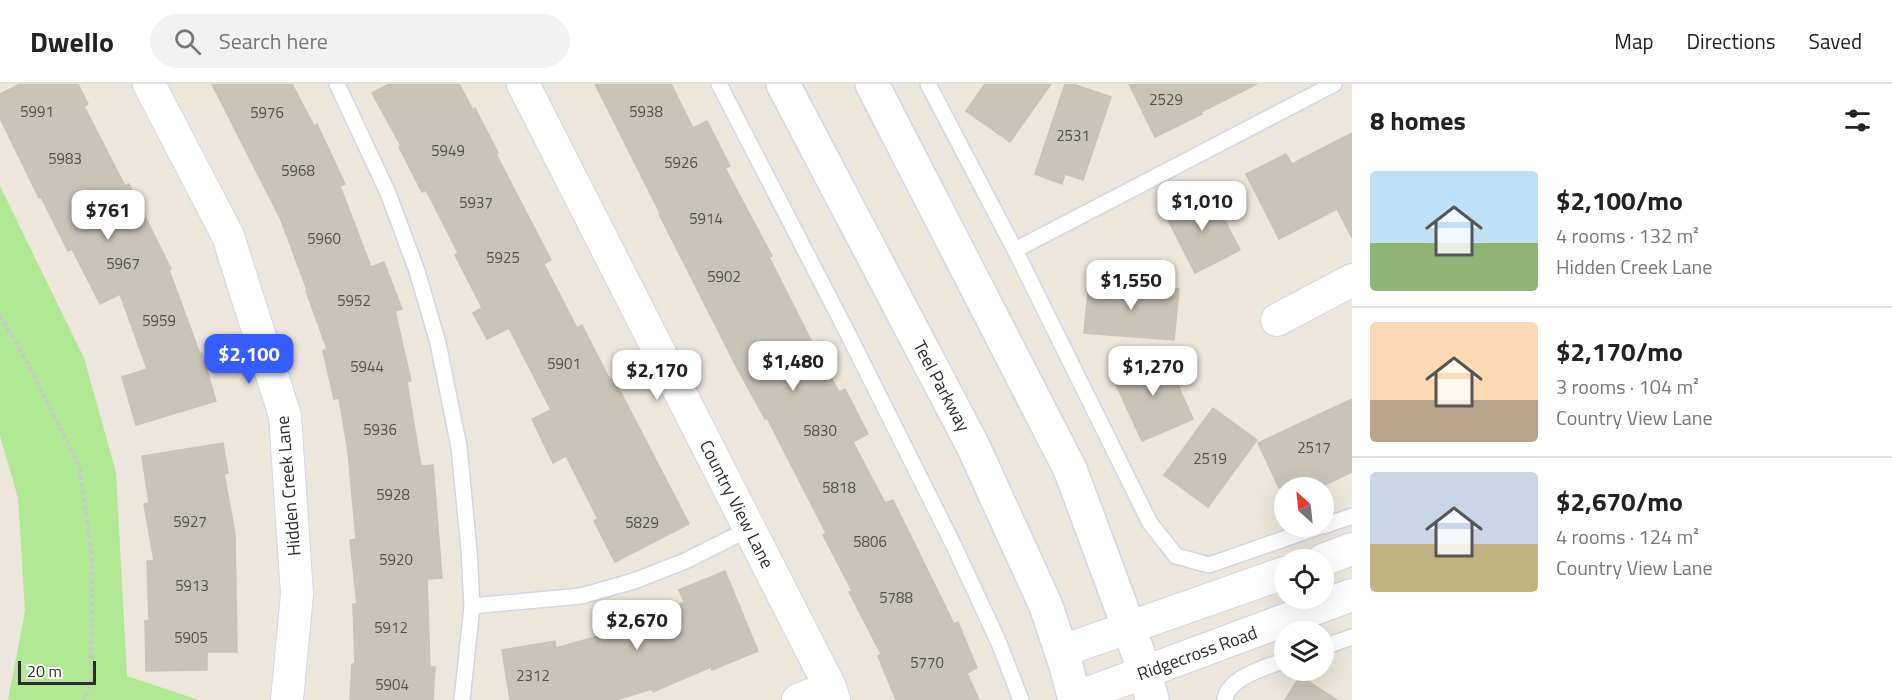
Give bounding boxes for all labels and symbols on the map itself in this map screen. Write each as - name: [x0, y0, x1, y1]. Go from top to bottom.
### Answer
- house number: 2529: [1149, 88, 1183, 111]
- house number: 5991: [20, 100, 54, 123]
- house number: 5938: [629, 100, 663, 123]
- house number: 5976: [250, 101, 284, 124]
- house number: 2531: [1056, 124, 1090, 147]
- house number: 5949: [431, 139, 465, 162]
- house number: 5983: [48, 147, 82, 170]
- house number: 5926: [664, 151, 698, 174]
- house number: 5968: [281, 159, 315, 182]
- pin: $1,010: [1153, 181, 1251, 232]
- pin: $761: [72, 190, 144, 241]
- house number: 5937: [459, 191, 493, 214]
- house number: 5914: [689, 207, 723, 230]
- house number: 5960: [307, 227, 341, 250]
- house number: 5925: [486, 246, 520, 269]
- house number: 5967: [106, 252, 140, 275]
- pin: $1,550: [1082, 260, 1180, 311]
- house number: 5902: [707, 265, 741, 288]
- house number: 5952: [337, 289, 371, 312]
- house number: 5959: [142, 309, 176, 332]
- pin: $2,100: [200, 334, 298, 385]
- street label: Teel Parkway: [907, 336, 977, 437]
- pin: $1,480: [744, 341, 842, 392]
- pin: $1,270: [1104, 346, 1202, 397]
- pin: $2,170: [608, 350, 706, 401]
- house number: 5901: [547, 352, 581, 375]
- house number: 5944: [350, 355, 384, 378]
- street label: Hidden Creek Lane: [268, 415, 308, 557]
- house number: 5936: [363, 418, 397, 441]
- house number: 5830: [803, 419, 837, 442]
- street label: Country View Lane: [693, 435, 781, 573]
- house number: 2517: [1297, 436, 1331, 459]
- house number: 2519: [1193, 447, 1227, 470]
- house number: 5818: [822, 476, 856, 499]
- north arrow: [1274, 477, 1334, 537]
- house number: 5928: [376, 483, 410, 506]
- house number: 5927: [173, 510, 207, 533]
- house number: 5829: [625, 511, 659, 534]
- house number: 5806: [853, 530, 887, 553]
- house number: 5920: [379, 548, 413, 571]
- house number: 5913: [175, 574, 209, 597]
- house number: 5788: [879, 586, 913, 609]
- pin: $2,670: [588, 600, 686, 651]
- house number: 5912: [374, 616, 408, 639]
- street label: Ridgecross Road: [1133, 619, 1261, 687]
- house number: 5905: [174, 626, 208, 649]
- house number: 5770: [910, 651, 944, 674]
- scale bar: [18, 658, 96, 686]
- house number: 2312: [516, 664, 550, 687]
- house number: 5904: [375, 673, 409, 696]

